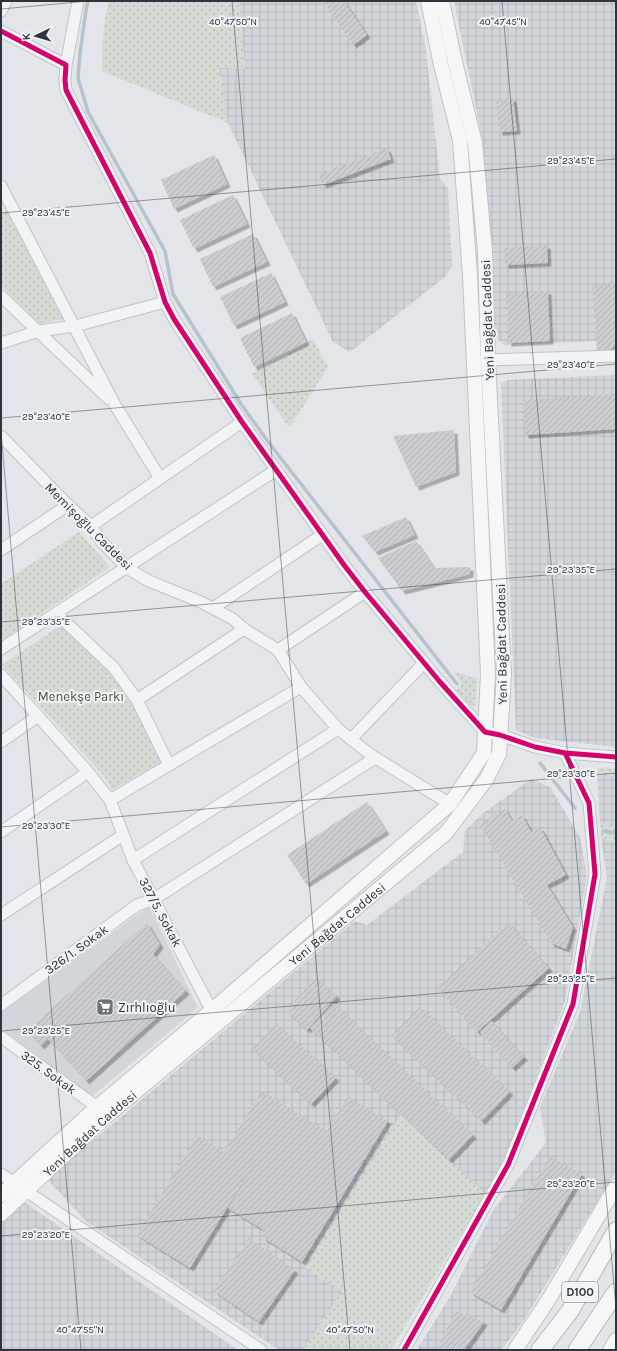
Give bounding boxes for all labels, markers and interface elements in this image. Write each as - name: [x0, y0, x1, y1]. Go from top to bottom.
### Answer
- north arrow: [16, 16, 56, 56]
- text: 40°47'50"N: [209, 16, 257, 28]
- text: 40°47'45"N: [479, 16, 527, 28]
- text: K: [20, 32, 33, 41]
- text: 29°23'45"E: [547, 155, 595, 167]
- text: 29°23'45"E: [22, 207, 70, 219]
- street label: Yeni Bağdat Caddesi: [478, 259, 497, 381]
- text: 29°23'40"E: [547, 359, 595, 371]
- text: 29°23'40"E: [22, 411, 70, 423]
- street label: Memişoğlu Caddesi: [42, 480, 135, 573]
- text: 29°23'35"E: [547, 564, 595, 576]
- street label: Yeni Bağdat Caddesi: [493, 583, 510, 705]
- text: 29°23'35"E: [22, 616, 70, 628]
- park label: Menekşe Parkı: [38, 689, 124, 704]
- text: 29°23'30"E: [547, 768, 595, 780]
- text: 29°23'30"E: [22, 820, 70, 832]
- street label: 327/5. Sokak: [136, 875, 185, 950]
- street label: Yeni Bağdat Caddesi: [286, 880, 389, 969]
- street label: 326/1. Sokak: [42, 921, 111, 977]
- text: 29°23'25"E: [547, 973, 595, 985]
- supermarket icon: Zırhlıoğlu: [95, 997, 115, 1017]
- place label: Zırhlıoğlu: [118, 1000, 176, 1015]
- text: 29°23'25"E: [22, 1025, 70, 1037]
- street label: 325. Sokak: [18, 1047, 79, 1097]
- street label: Yeni Bağdat Caddesi: [40, 1087, 140, 1180]
- text: 29°23'20"E: [547, 1178, 595, 1190]
- text: 29°23'20"E: [22, 1229, 70, 1241]
- road number: D100: [562, 1282, 598, 1302]
- text: 40°47'55"N: [56, 1324, 104, 1336]
- text: 40°47'50"N: [326, 1324, 374, 1336]

